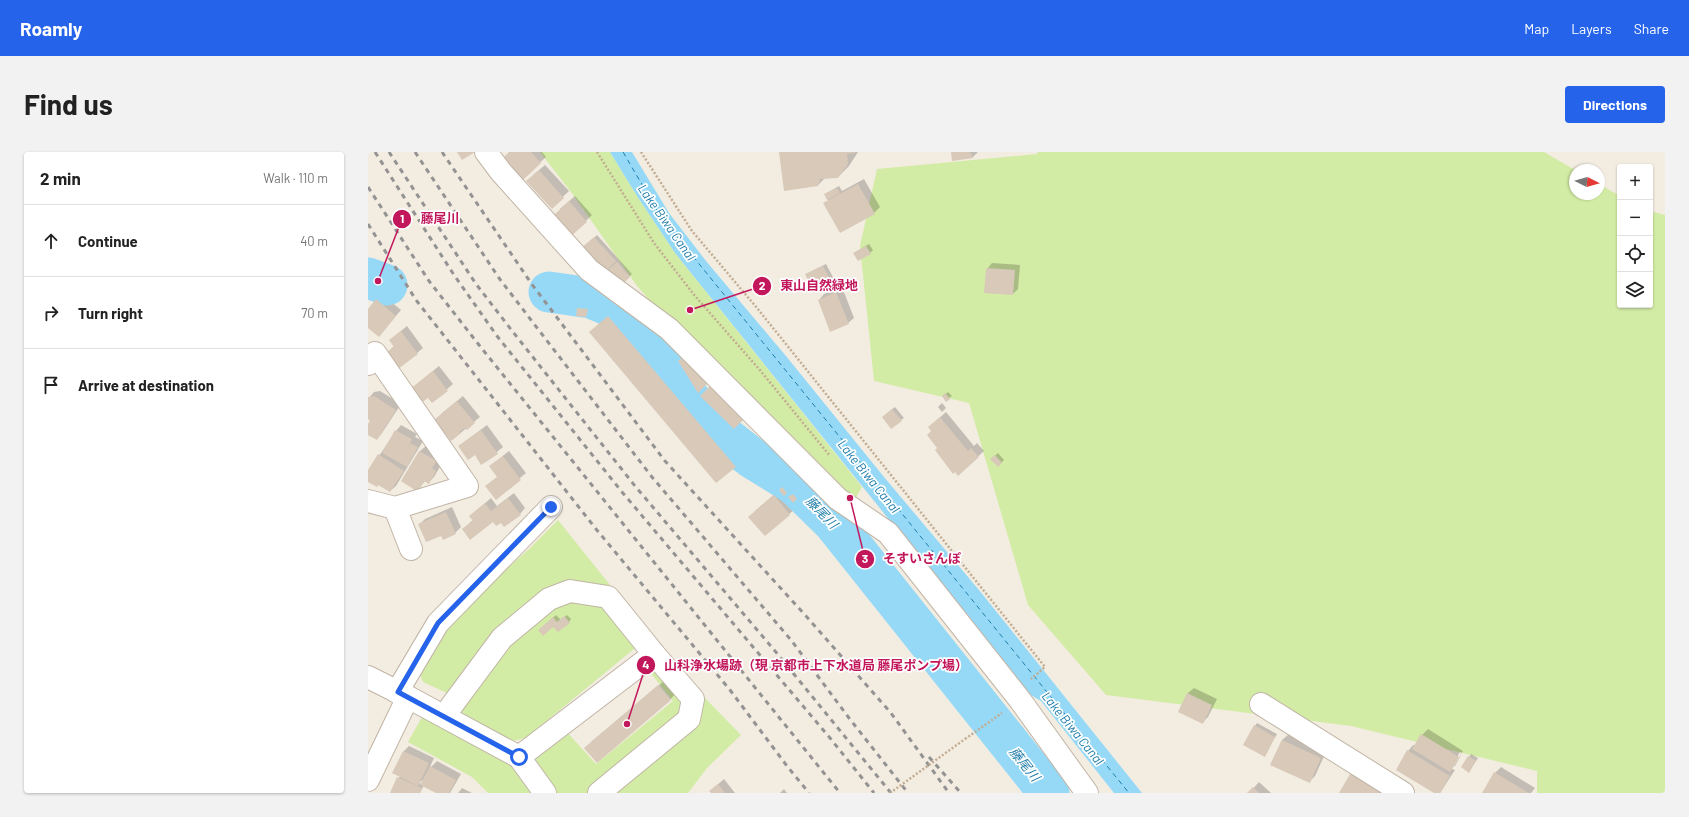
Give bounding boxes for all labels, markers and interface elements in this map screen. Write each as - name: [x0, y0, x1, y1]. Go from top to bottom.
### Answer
- text: Roamly: [20, 17, 82, 40]
- text: Map: [1524, 20, 1549, 37]
- text: Layers: [1571, 20, 1612, 37]
- text: Share: [1634, 20, 1669, 37]
- button: Directions: [1565, 86, 1665, 123]
- text: Find us: [24, 87, 113, 121]
- north arrow: [1569, 164, 1605, 200]
- map controls: [1617, 164, 1653, 308]
- button: +: [1617, 164, 1653, 200]
- text: 2 min: [40, 168, 81, 188]
- text: Walk · 110 m: [263, 170, 328, 186]
- water label: Lake Biwa Canal: [635, 181, 699, 263]
- button: −: [1617, 200, 1653, 236]
- callout: 藤尾川: [392, 206, 467, 231]
- text: 藤尾川: [420, 210, 460, 226]
- text: 1: [400, 211, 404, 225]
- icon: ahead: [40, 230, 62, 252]
- text: Continue: [78, 232, 138, 250]
- text: 40 m: [300, 233, 328, 249]
- button: locate: [1617, 236, 1653, 272]
- button: layers: [1617, 272, 1653, 308]
- callout: 東山自然緑地: [752, 273, 866, 298]
- text: 東山自然緑地: [780, 277, 858, 293]
- text: 2: [759, 278, 766, 292]
- icon: right: [40, 302, 62, 324]
- text: Turn right: [78, 304, 143, 322]
- text: 70 m: [301, 305, 328, 321]
- icon: arrive: [40, 374, 62, 396]
- text: Arrive at destination: [78, 376, 214, 394]
- water label: Lake Biwa Canal: [835, 436, 903, 516]
- water label: 藤尾川: [803, 492, 843, 533]
- route end: [542, 498, 560, 516]
- callout: そすいさんぽ: [855, 546, 969, 571]
- text: そすいさんぽ: [883, 550, 961, 566]
- text: 3: [862, 551, 868, 565]
- callout: 山科浄水場跡（現 京都市上下水道局 藤尾ポンプ場）: [636, 653, 976, 678]
- text: 4: [642, 657, 650, 671]
- text: 山科浄水場跡（現 京都市上下水道局 藤尾ポンプ場）: [664, 657, 968, 673]
- water label: Lake Biwa Canal: [1039, 688, 1107, 768]
- water label: 藤尾川: [1007, 744, 1045, 786]
- route start: [510, 748, 528, 766]

